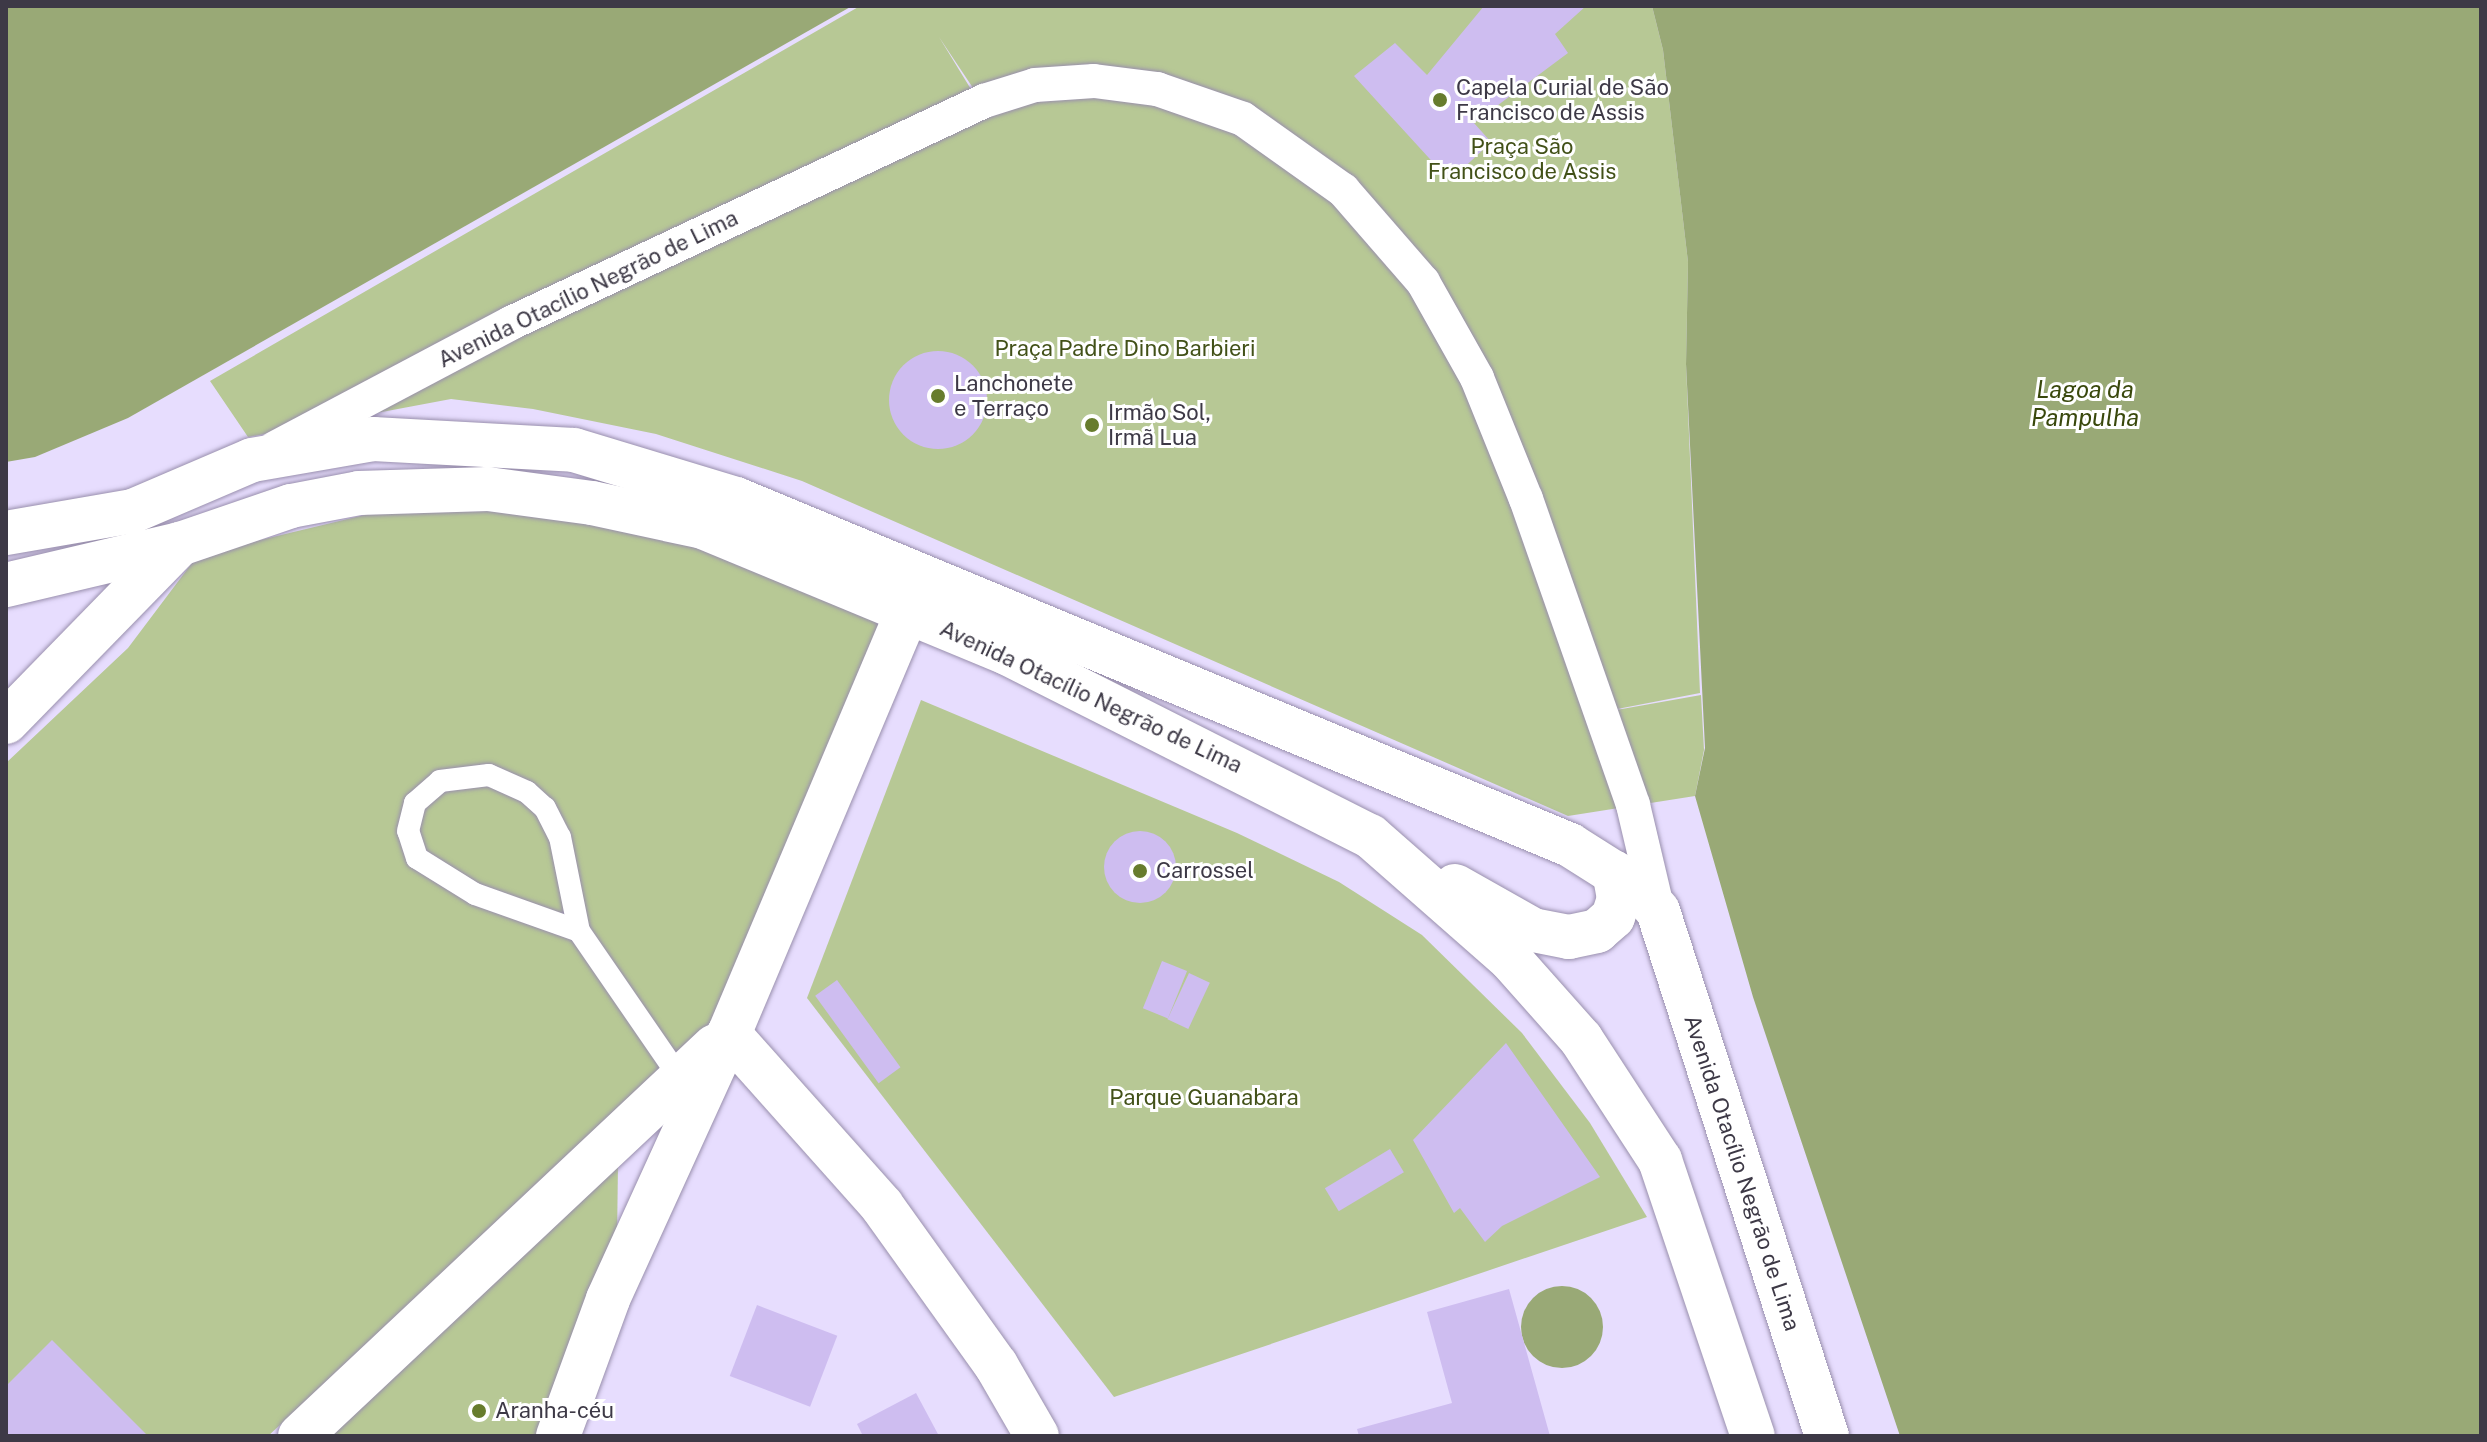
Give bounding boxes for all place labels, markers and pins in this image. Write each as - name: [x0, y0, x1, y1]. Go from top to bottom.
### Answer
- place label: Capela Curial de São Francisco de Assis: [1456, 74, 1669, 126]
- marker: Capela Curial de São Francisco de Assis: [1431, 91, 1449, 109]
- place label: Lanchonete e Terraço: [954, 370, 1074, 422]
- marker: Lanchonete e Terraço: [929, 387, 947, 405]
- place label: Irmão Sol, Irmã Lua: [1108, 399, 1211, 450]
- marker: Irmão Sol, Irmã Lua: [1083, 416, 1101, 434]
- place label: Carrossel: [1156, 858, 1254, 884]
- marker: Carrossel: [1131, 862, 1149, 880]
- place label: Aranha-céu: [495, 1398, 614, 1424]
- marker: Aranha-céu: [470, 1402, 488, 1420]

